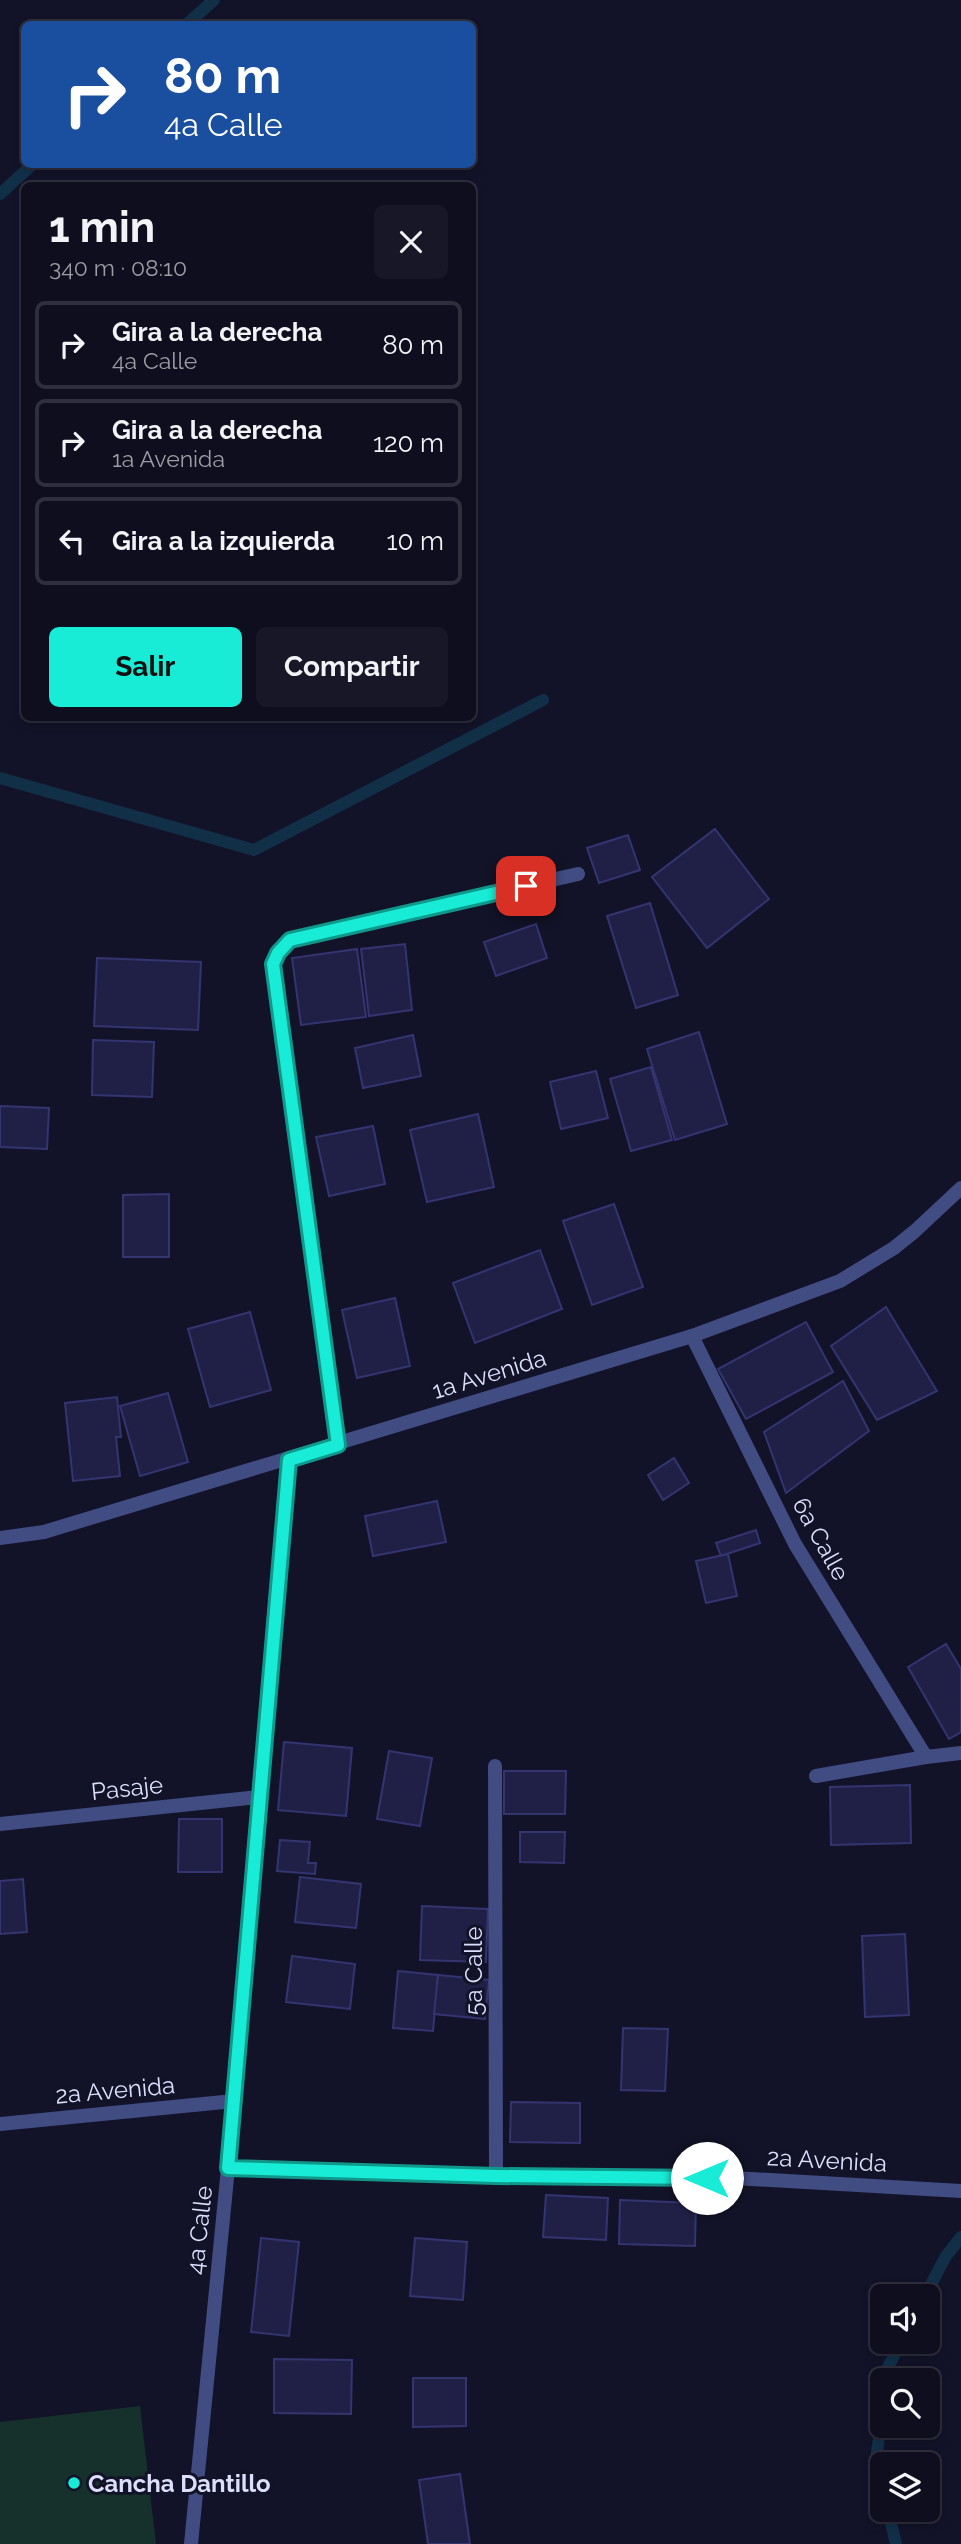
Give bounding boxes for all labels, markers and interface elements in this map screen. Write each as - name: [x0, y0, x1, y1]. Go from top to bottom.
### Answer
- text: 80 m: [164, 47, 281, 104]
- icon: right: [49, 49, 140, 140]
- text: 4a Calle: [164, 106, 283, 143]
- text: 1 min: [49, 203, 155, 252]
- button: close: [374, 205, 448, 279]
- text: 340 m · 08:10: [49, 254, 187, 281]
- text: Gira a la derecha: [112, 317, 322, 347]
- icon: right: [53, 326, 91, 364]
- text: 80 m: [382, 330, 444, 360]
- text: 4a Calle: [112, 347, 197, 374]
- text: Gira a la derecha: [112, 415, 322, 445]
- icon: right: [53, 424, 91, 462]
- text: 120 m: [373, 428, 444, 458]
- text: 1a Avenida: [112, 445, 225, 472]
- icon: left: [53, 522, 91, 560]
- text: Gira a la izquierda: [112, 526, 335, 556]
- text: 10 m: [386, 526, 444, 556]
- button: Salir: [49, 627, 242, 707]
- button: Compartir: [256, 627, 448, 707]
- pin: [496, 856, 556, 916]
- icon: arrive: [507, 867, 545, 905]
- street label: 1a Avenida: [428, 1343, 550, 1405]
- street label: 6a Calle: [786, 1492, 856, 1586]
- street label: Pasaje: [90, 1770, 164, 1806]
- street label: 5a Calle: [459, 1927, 488, 2015]
- street label: 2a Avenida: [54, 2070, 176, 2110]
- position arrow: [670, 2141, 744, 2215]
- street label: 2a Avenida: [766, 2142, 888, 2178]
- street label: 4a Calle: [180, 2184, 218, 2276]
- map controls: [870, 2284, 940, 2522]
- button: sound: [870, 2284, 940, 2354]
- button: search: [870, 2368, 940, 2438]
- button: layers: [870, 2452, 940, 2522]
- place label: Cancha Dantillo: [88, 2469, 271, 2498]
- marker: Cancha Dantillo: [66, 2475, 82, 2491]

